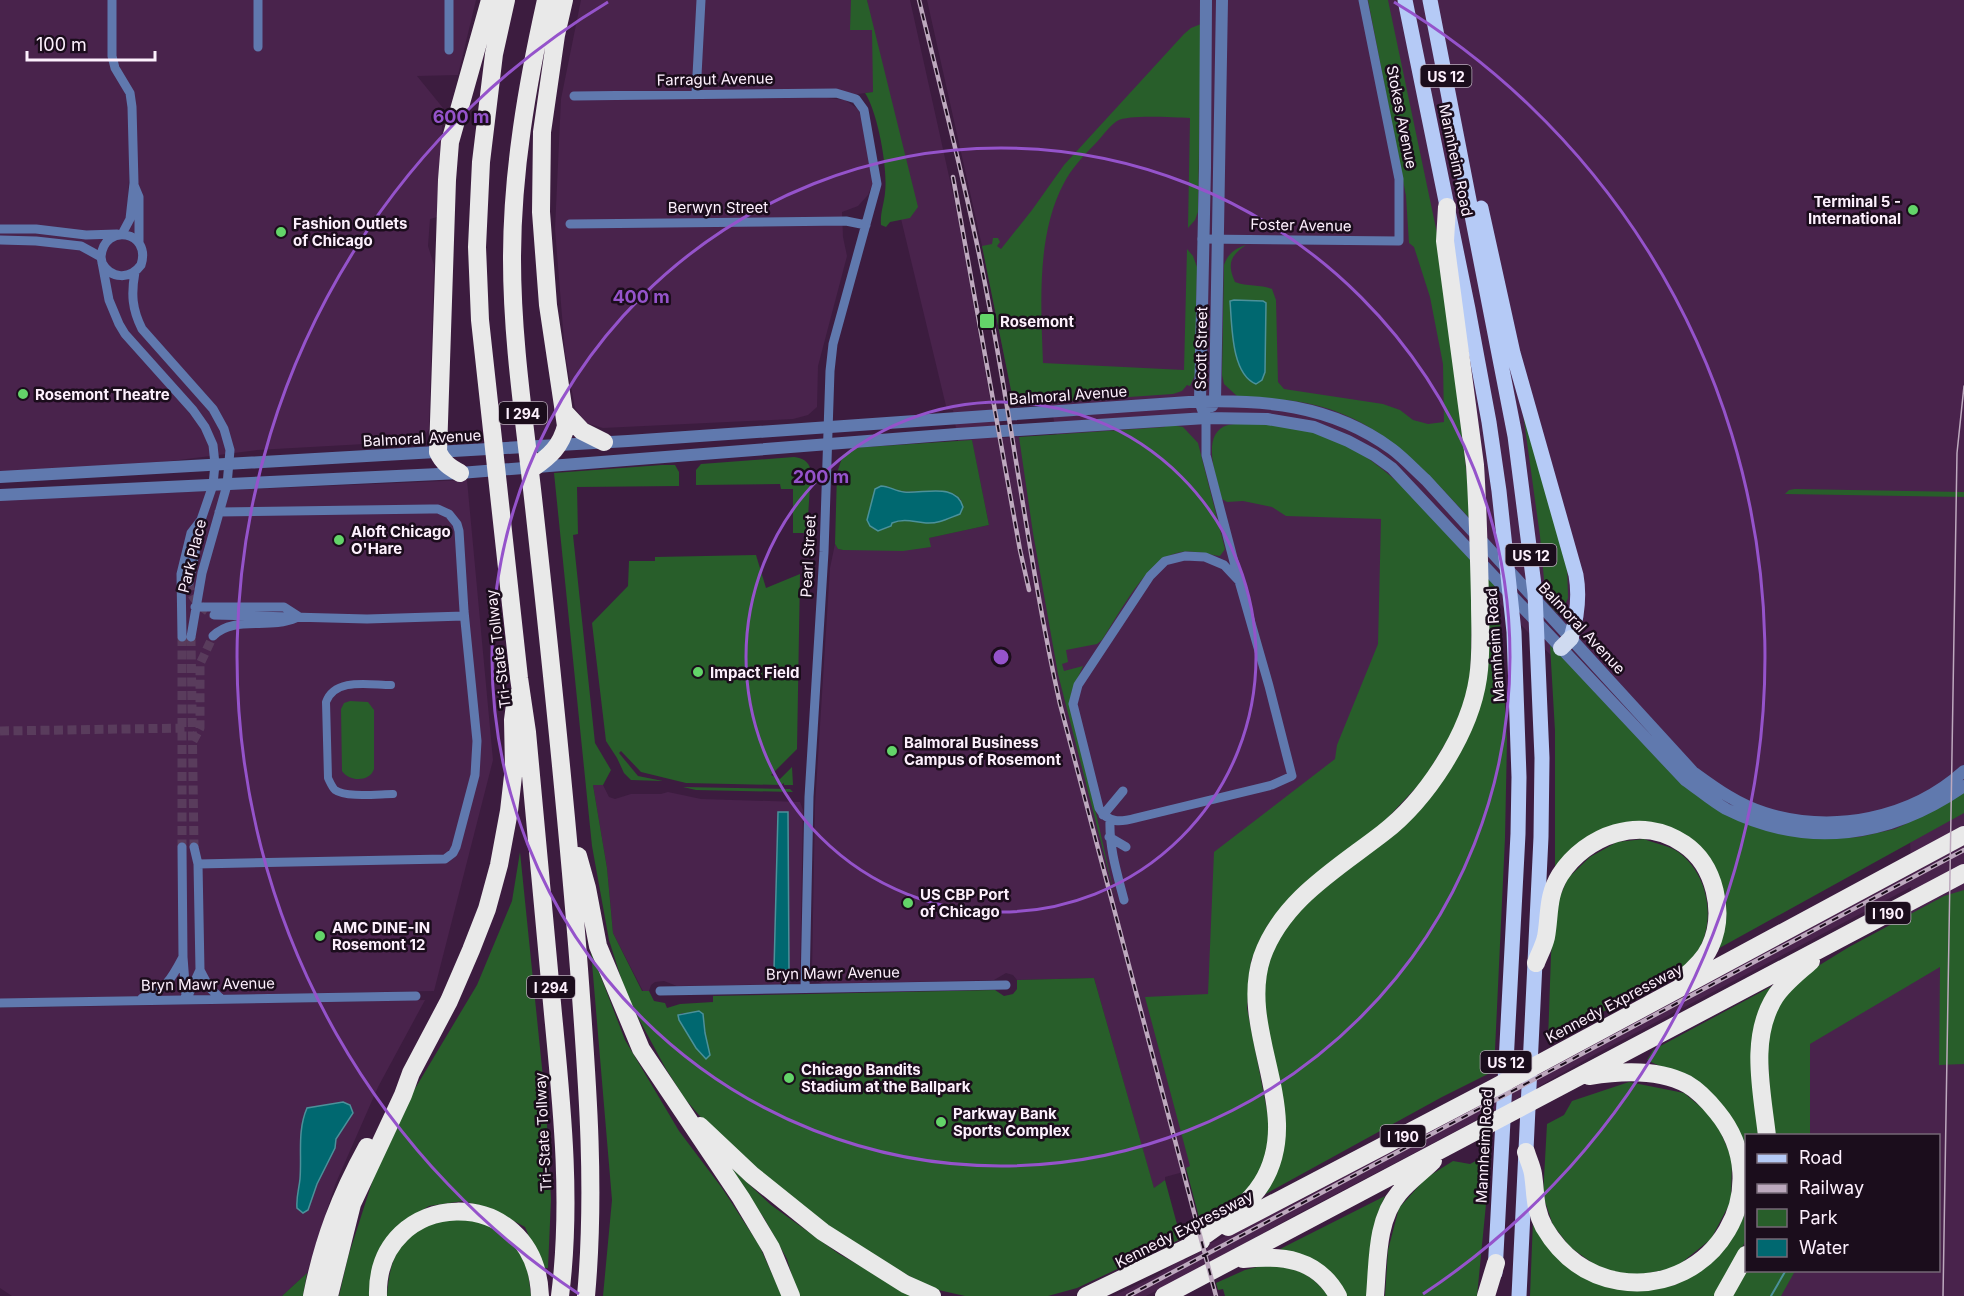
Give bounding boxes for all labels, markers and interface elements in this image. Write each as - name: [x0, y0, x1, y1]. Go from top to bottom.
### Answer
- scale bar: [27, 24, 154, 62]
- text: 100 m: [36, 34, 87, 55]
- street label: Stokes Avenue: [1383, 64, 1421, 170]
- road number: US 12: [1420, 65, 1472, 87]
- street label: Farragut Avenue: [656, 68, 774, 90]
- street label: Mannheim Road: [1435, 102, 1477, 218]
- text: 600 m: [433, 106, 489, 127]
- place label: Terminal 5 - International: [1808, 192, 1901, 228]
- street label: Berwyn Street: [668, 198, 768, 217]
- marker: Terminal 5 - International: [1906, 203, 1920, 217]
- place label: Fashion Outlets of Chicago: [293, 214, 407, 250]
- street label: Foster Avenue: [1250, 215, 1352, 235]
- marker: Fashion Outlets of Chicago: [274, 225, 288, 239]
- text: 400 m: [612, 286, 670, 307]
- street label: Scott Street: [1191, 306, 1211, 390]
- marker: Rosemont: [978, 312, 996, 330]
- place label: Rosemont: [1000, 312, 1074, 331]
- street label: Balmoral Avenue: [1008, 381, 1128, 409]
- place label: Rosemont Theatre: [35, 385, 170, 404]
- marker: Rosemont Theatre: [16, 387, 30, 401]
- road number: I 294: [499, 402, 547, 424]
- street label: Balmoral Avenue: [362, 425, 482, 451]
- text: 200 m: [793, 466, 849, 487]
- street label: Pearl Street: [796, 514, 820, 598]
- street label: Park Place: [174, 517, 210, 595]
- place label: Aloft Chicago O'Hare: [351, 522, 451, 558]
- marker: Aloft Chicago O'Hare: [332, 533, 346, 547]
- road number: US 12: [1506, 544, 1556, 566]
- street label: Balmoral Avenue: [1535, 578, 1629, 678]
- street label: Mannheim Road: [1482, 587, 1508, 703]
- street label: Tri-State Tollway: [481, 588, 515, 710]
- centre of rings: [991, 647, 1011, 667]
- place label: Impact Field: [710, 663, 799, 682]
- marker: Impact Field: [691, 665, 705, 679]
- place label: Balmoral Business Campus of Rosemont: [904, 733, 1061, 769]
- marker: Balmoral Business Campus of Rosemont: [885, 744, 899, 758]
- place label: US CBP Port of Chicago: [920, 885, 1010, 921]
- marker: US CBP Port of Chicago: [901, 896, 915, 910]
- road number: I 190: [1866, 902, 1910, 924]
- place label: AMC DINE-IN Rosemont 12: [332, 918, 430, 954]
- marker: AMC DINE-IN Rosemont 12: [313, 929, 327, 943]
- street label: Kennedy Expressway: [1542, 959, 1686, 1047]
- street label: Bryn Mawr Avenue: [766, 962, 900, 984]
- street label: Bryn Mawr Avenue: [141, 973, 275, 995]
- road number: I 294: [527, 976, 575, 998]
- road number: US 12: [1480, 1051, 1532, 1073]
- place label: Chicago Bandits Stadium at the Ballpark: [801, 1060, 971, 1096]
- street label: Tri-State Tollway: [530, 1071, 556, 1192]
- marker: Chicago Bandits Stadium at the Ballpark: [782, 1071, 796, 1085]
- street label: Mannheim Road: [1472, 1088, 1496, 1204]
- place label: Parkway Bank Sports Complex: [953, 1104, 1070, 1140]
- marker: Parkway Bank Sports Complex: [934, 1115, 948, 1129]
- road number: I 190: [1380, 1125, 1426, 1147]
- legend: [1745, 1134, 1940, 1272]
- text: Road: [1799, 1147, 1842, 1168]
- text: Railway: [1799, 1177, 1864, 1198]
- street label: Kennedy Expressway: [1112, 1186, 1256, 1272]
- text: Park: [1799, 1207, 1838, 1228]
- text: Water: [1799, 1237, 1849, 1258]

